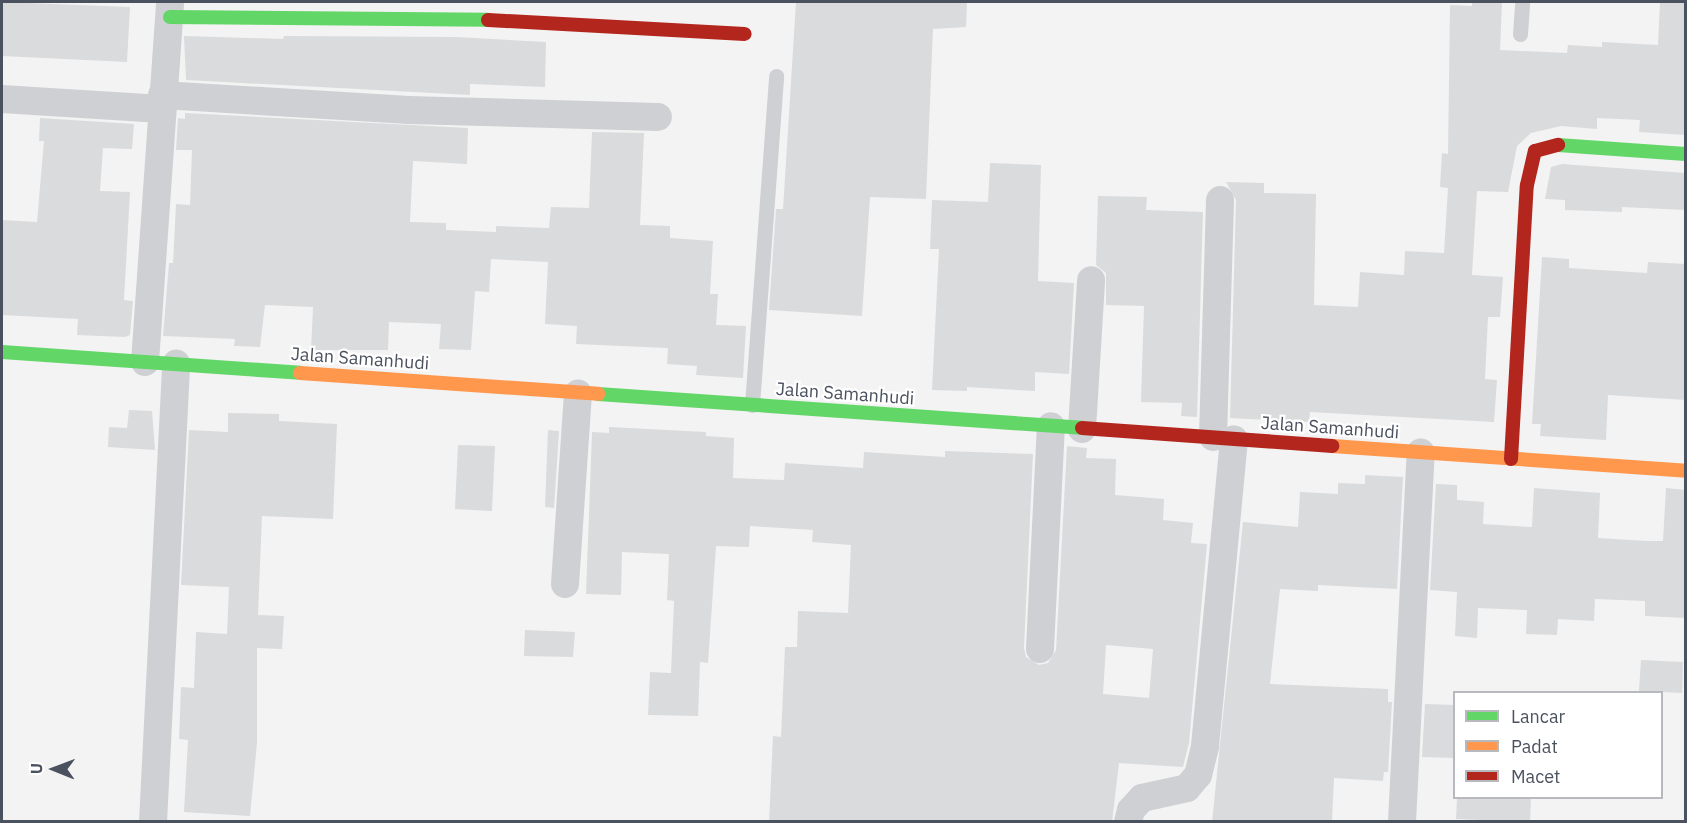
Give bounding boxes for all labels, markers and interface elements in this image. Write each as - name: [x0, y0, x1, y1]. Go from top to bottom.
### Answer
- street label: Jalan Samanhudi: [290, 343, 430, 375]
- street label: Jalan Samanhudi: [775, 378, 915, 410]
- street label: Jalan Samanhudi: [1260, 412, 1400, 444]
- legend: [1453, 691, 1663, 799]
- text: Lancar: [1511, 705, 1565, 728]
- text: Padat: [1511, 735, 1558, 758]
- north arrow: [24, 739, 84, 799]
- text: U: [26, 763, 46, 774]
- text: Macet: [1511, 765, 1560, 788]

